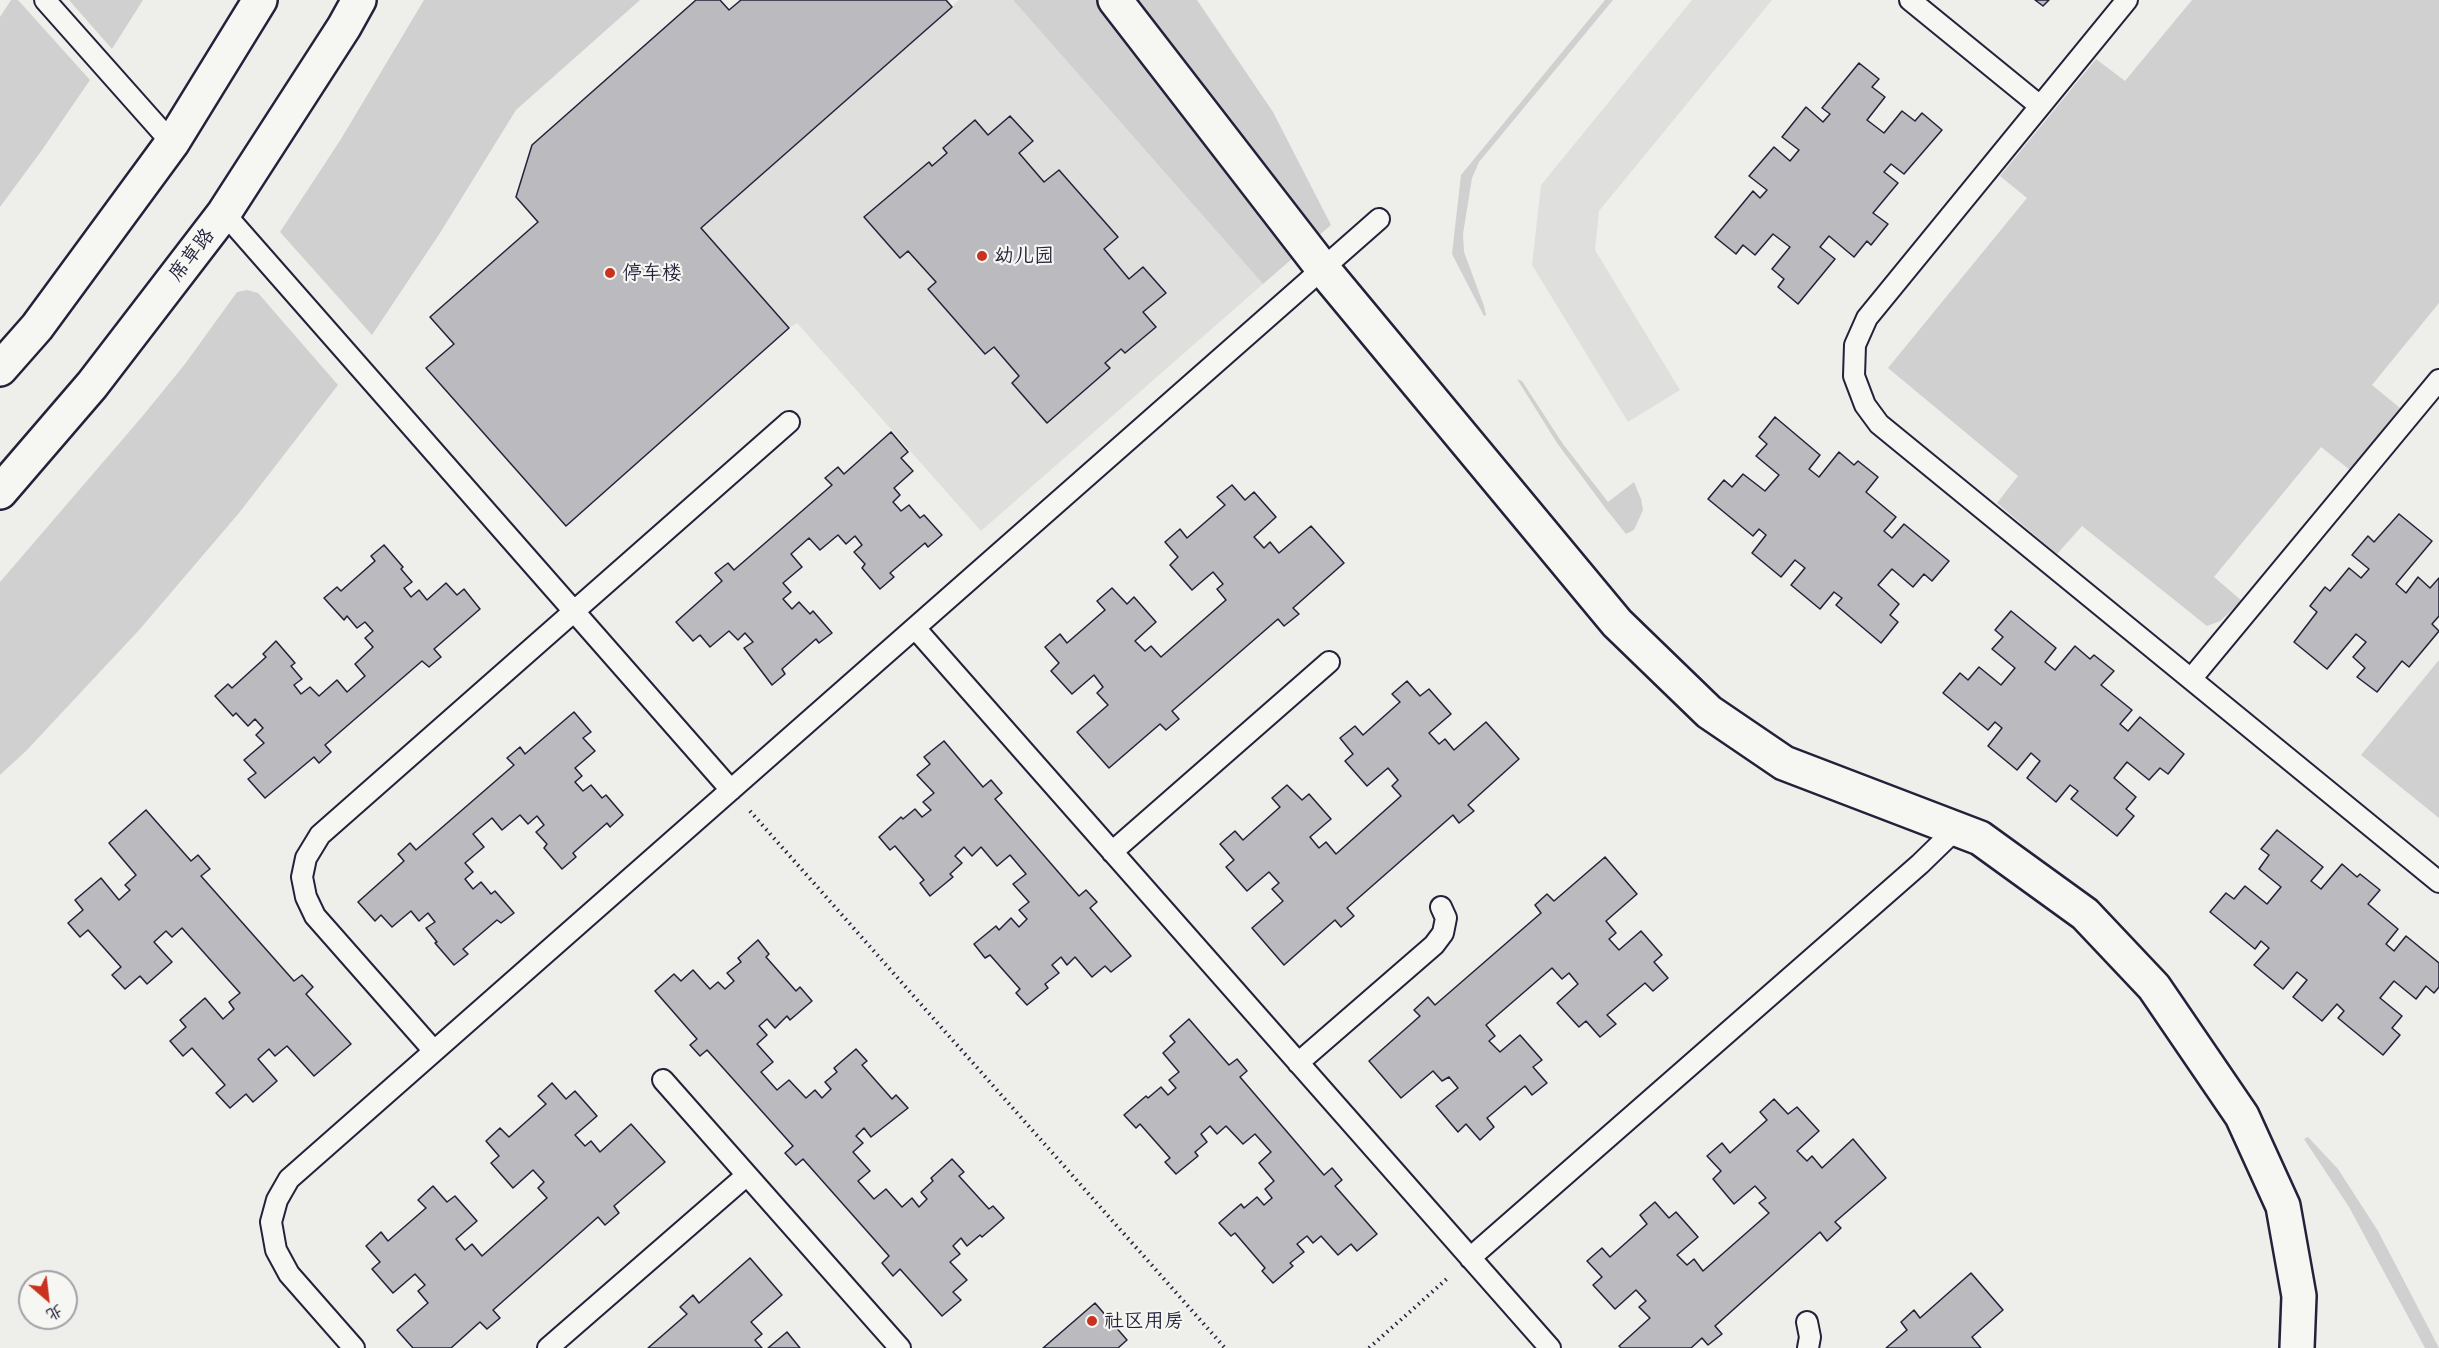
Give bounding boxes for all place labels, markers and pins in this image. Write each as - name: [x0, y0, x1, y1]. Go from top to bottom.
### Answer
- place label: 幼儿园: [994, 244, 1054, 268]
- marker: 幼儿园: [975, 249, 989, 263]
- place label: 停车楼: [622, 261, 682, 285]
- marker: 停车楼: [603, 266, 617, 280]
- place label: 社区用房: [1104, 1309, 1184, 1333]
- marker: 社区用房: [1085, 1314, 1099, 1328]

